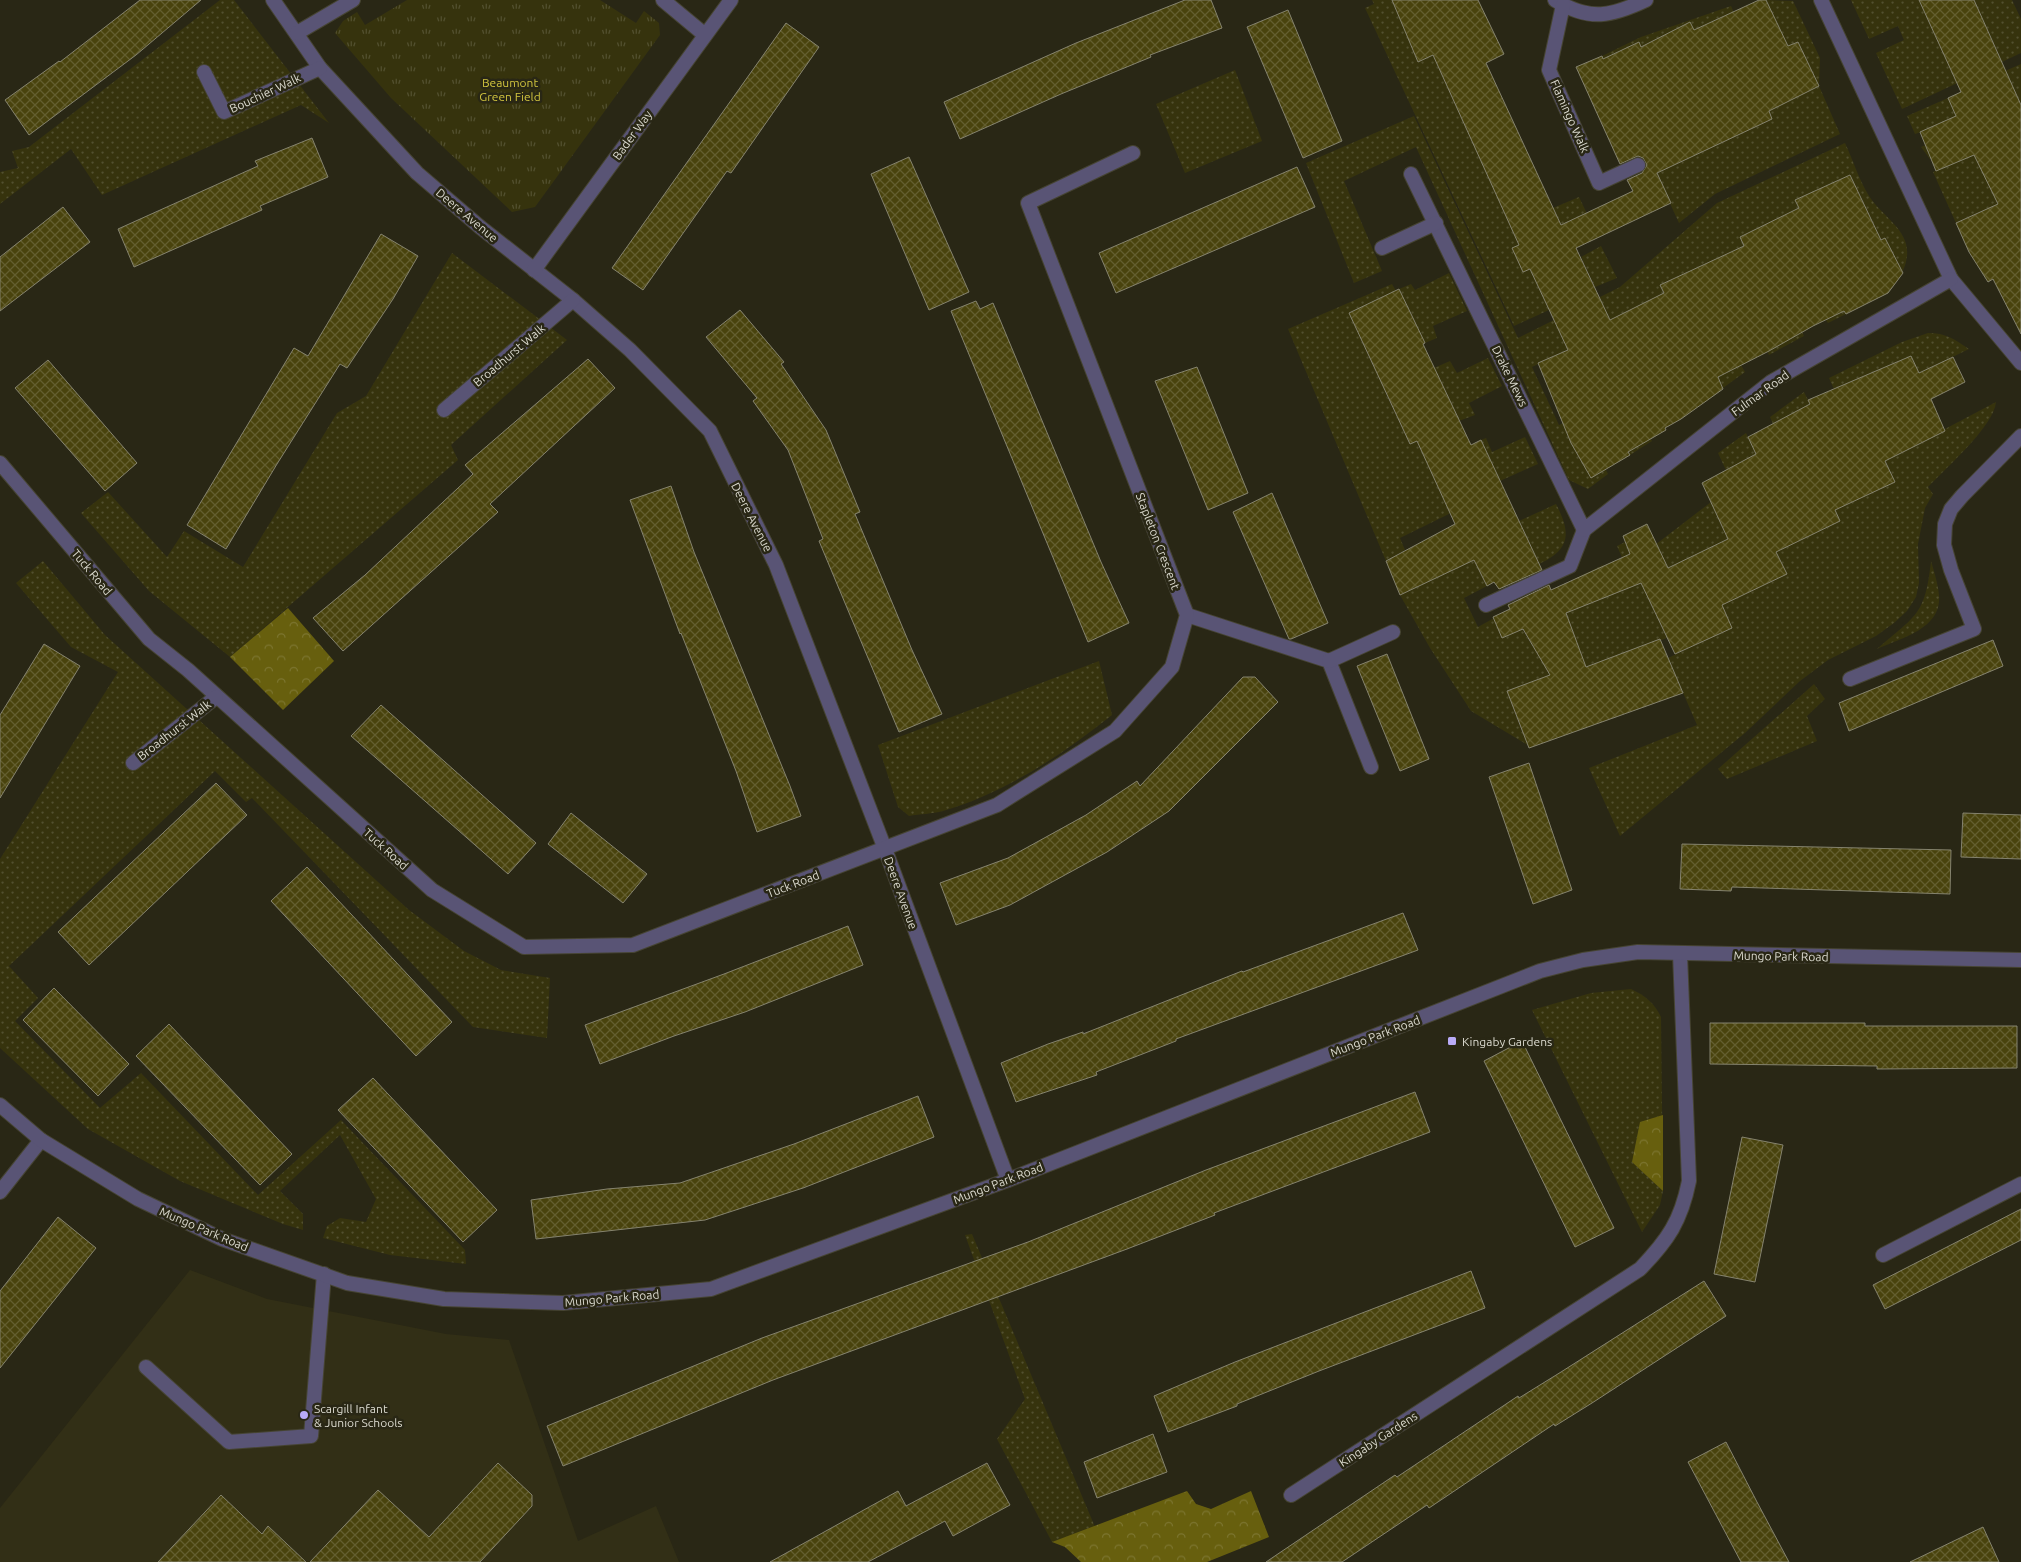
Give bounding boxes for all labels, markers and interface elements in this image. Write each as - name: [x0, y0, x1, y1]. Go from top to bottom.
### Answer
- street label: Bouchier Walk: [227, 71, 303, 115]
- park label: Beaumont Green Field: [479, 76, 541, 103]
- street label: Flamingo Walk: [1548, 77, 1592, 155]
- street label: Bader Way: [610, 108, 654, 162]
- street label: Deere Avenue: [434, 186, 500, 244]
- street label: Broadhurst Walk: [471, 321, 547, 389]
- street label: Drake Mews: [1490, 343, 1530, 409]
- street label: Fulmar Road: [1729, 368, 1791, 418]
- street label: Deere Avenue: [729, 480, 775, 554]
- street label: Stapleton Crescent: [1134, 491, 1183, 592]
- street label: Tuck Road: [69, 547, 115, 597]
- street label: Broadhurst Walk: [135, 697, 213, 763]
- street label: Tuck Road: [361, 826, 411, 872]
- street label: Deere Avenue: [882, 855, 920, 931]
- street label: Tuck Road: [765, 868, 821, 900]
- street label: Mungo Park Road: [1733, 949, 1829, 963]
- street label: Mungo Park Road: [1328, 1013, 1422, 1059]
- marker: Kingaby Gardens: [1446, 1035, 1458, 1047]
- place label: Kingaby Gardens: [1462, 1035, 1552, 1048]
- street label: Mungo Park Road: [951, 1160, 1045, 1206]
- street label: Mungo Park Road: [158, 1204, 250, 1254]
- street label: Mungo Park Road: [564, 1287, 660, 1309]
- place label: Scargill Infant & Junior Schools: [314, 1402, 403, 1429]
- marker: Scargill Infant & Junior Schools: [298, 1409, 310, 1421]
- street label: Kingaby Gardens: [1337, 1409, 1419, 1469]

